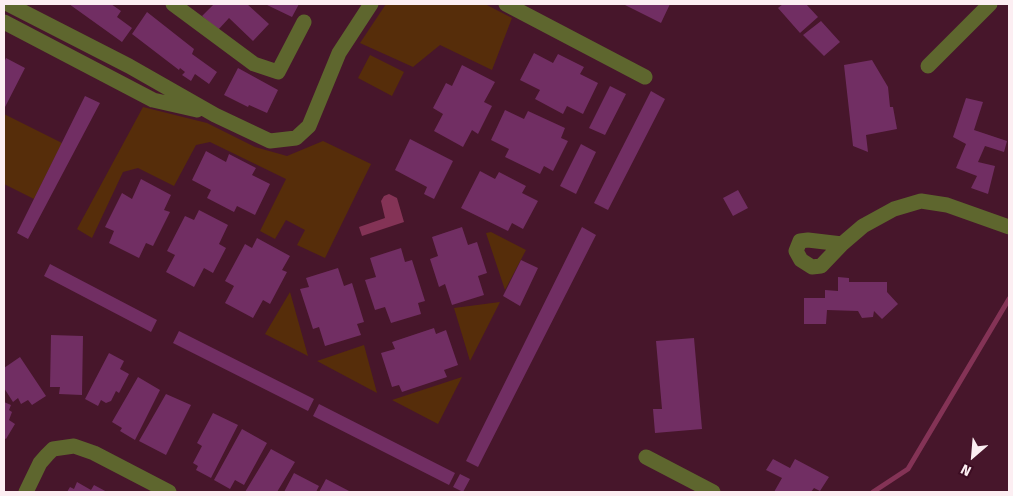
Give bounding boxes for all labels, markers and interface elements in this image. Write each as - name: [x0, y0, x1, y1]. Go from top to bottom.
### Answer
- north arrow: [948, 431, 998, 481]
- text: N: [958, 460, 974, 479]

